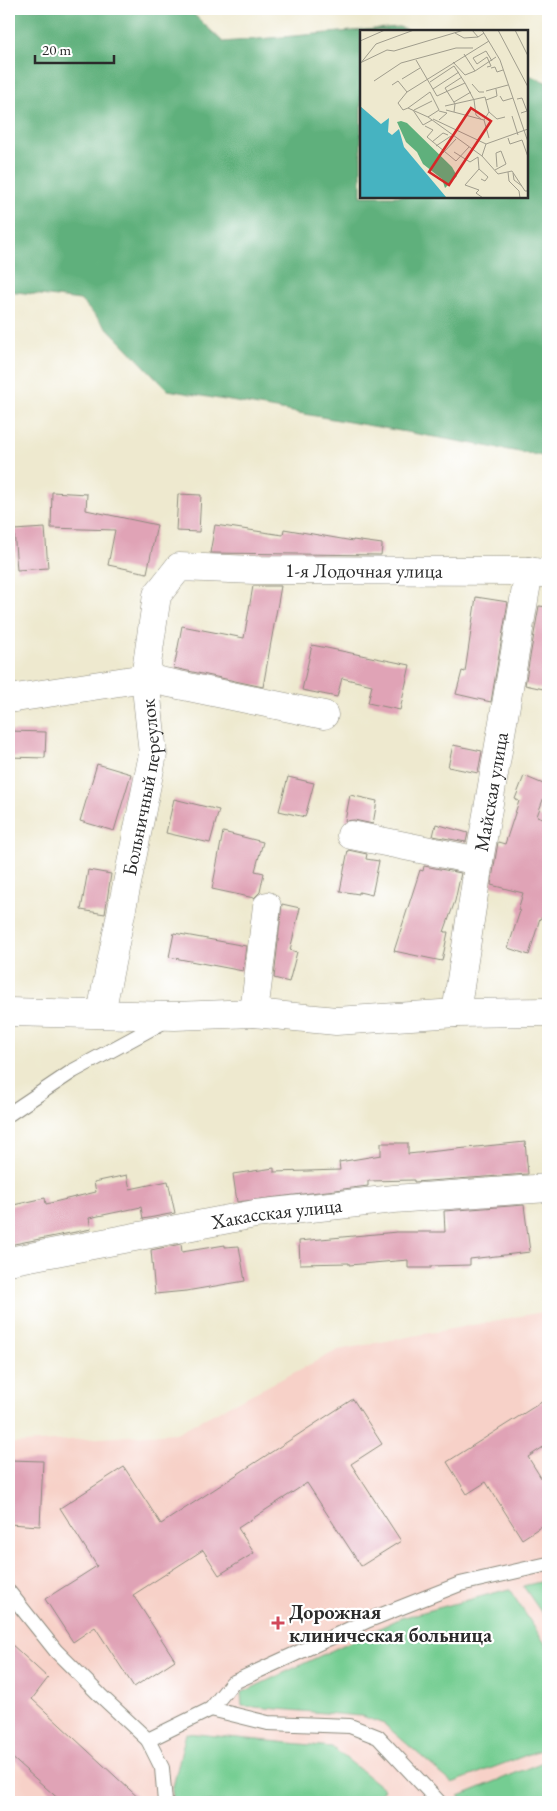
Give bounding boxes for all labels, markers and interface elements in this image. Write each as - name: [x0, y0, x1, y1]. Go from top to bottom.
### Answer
- inset map: [360, 30, 527, 198]
- scale bar: [35, 32, 114, 64]
- text: 20 m: [42, 40, 71, 59]
- street label: 1-я Лодочная улица: [285, 557, 443, 584]
- street label: Больничный переулок: [116, 697, 166, 878]
- street label: Майская улица: [468, 730, 514, 854]
- street label: Хакасская улица: [208, 1192, 343, 1235]
- place label: Дорожная клиническая больница: [289, 1599, 492, 1648]
- marker: Дорожная клиническая больница: [271, 1616, 285, 1630]

